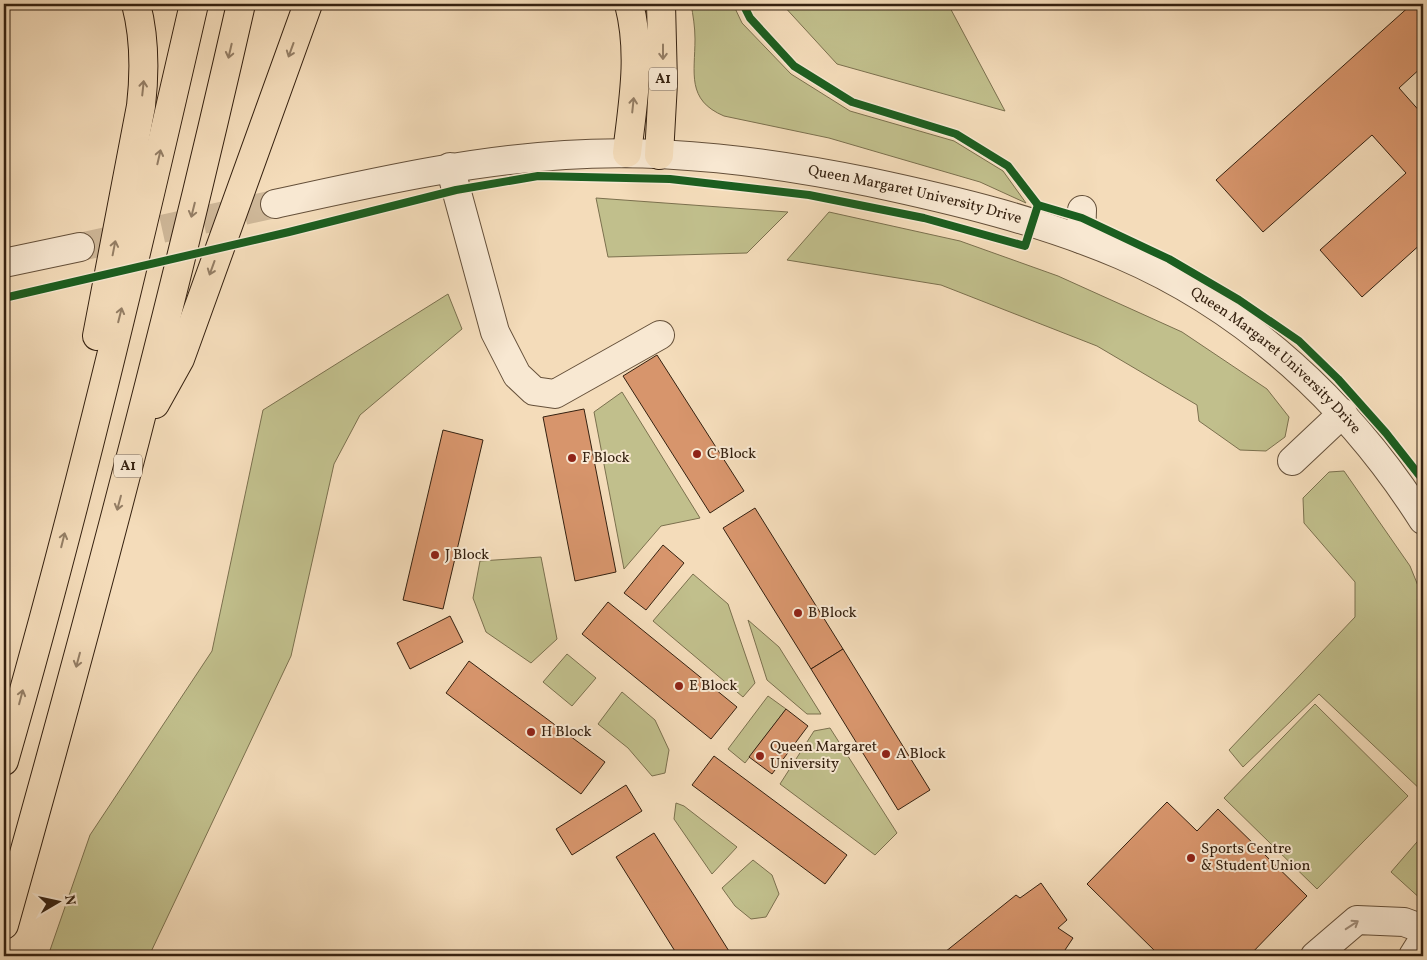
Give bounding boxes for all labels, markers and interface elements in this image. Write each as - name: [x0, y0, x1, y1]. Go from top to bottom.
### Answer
- one-way arrow: [286, 41, 295, 57]
- one-way arrow: [225, 43, 234, 59]
- one-way arrow: [658, 44, 668, 60]
- road number: A1: [649, 68, 677, 90]
- one-way arrow: [138, 81, 148, 97]
- one-way arrow: [628, 97, 638, 113]
- one-way arrow: [155, 149, 164, 165]
- street label: Queen Margaret University Drive: [806, 160, 1024, 230]
- one-way arrow: [188, 201, 197, 217]
- one-way arrow: [109, 241, 119, 257]
- one-way arrow: [207, 260, 216, 275]
- street label: Queen Margaret University Drive: [1186, 282, 1366, 439]
- one-way arrow: [116, 307, 125, 323]
- place label: C Block: [707, 444, 756, 465]
- place label: F Block: [582, 448, 630, 469]
- marker: C Block: [691, 448, 703, 460]
- marker: F Block: [566, 452, 578, 464]
- road number: A1: [114, 454, 142, 478]
- one-way arrow: [114, 494, 123, 510]
- one-way arrow: [59, 533, 68, 549]
- place label: J Block: [445, 545, 489, 566]
- marker: J Block: [429, 549, 441, 561]
- place label: B Block: [808, 603, 857, 624]
- marker: B Block: [792, 607, 804, 619]
- one-way arrow: [73, 652, 82, 668]
- place label: E Block: [689, 676, 737, 697]
- marker: E Block: [673, 680, 685, 692]
- one-way arrow: [17, 689, 26, 705]
- place label: H Block: [541, 722, 592, 743]
- marker: H Block: [525, 726, 537, 738]
- place label: Queen Margaret University: [770, 737, 877, 775]
- place label: A Block: [896, 744, 946, 765]
- marker: A Block: [880, 748, 892, 760]
- marker: Queen Margaret University: [754, 750, 766, 762]
- place label: Sports Centre & Student Union: [1201, 839, 1311, 877]
- marker: Sports Centre & Student Union: [1185, 852, 1197, 864]
- north arrow: [32, 878, 82, 928]
- text: N: [59, 894, 80, 907]
- one-way arrow: [1345, 919, 1359, 930]

